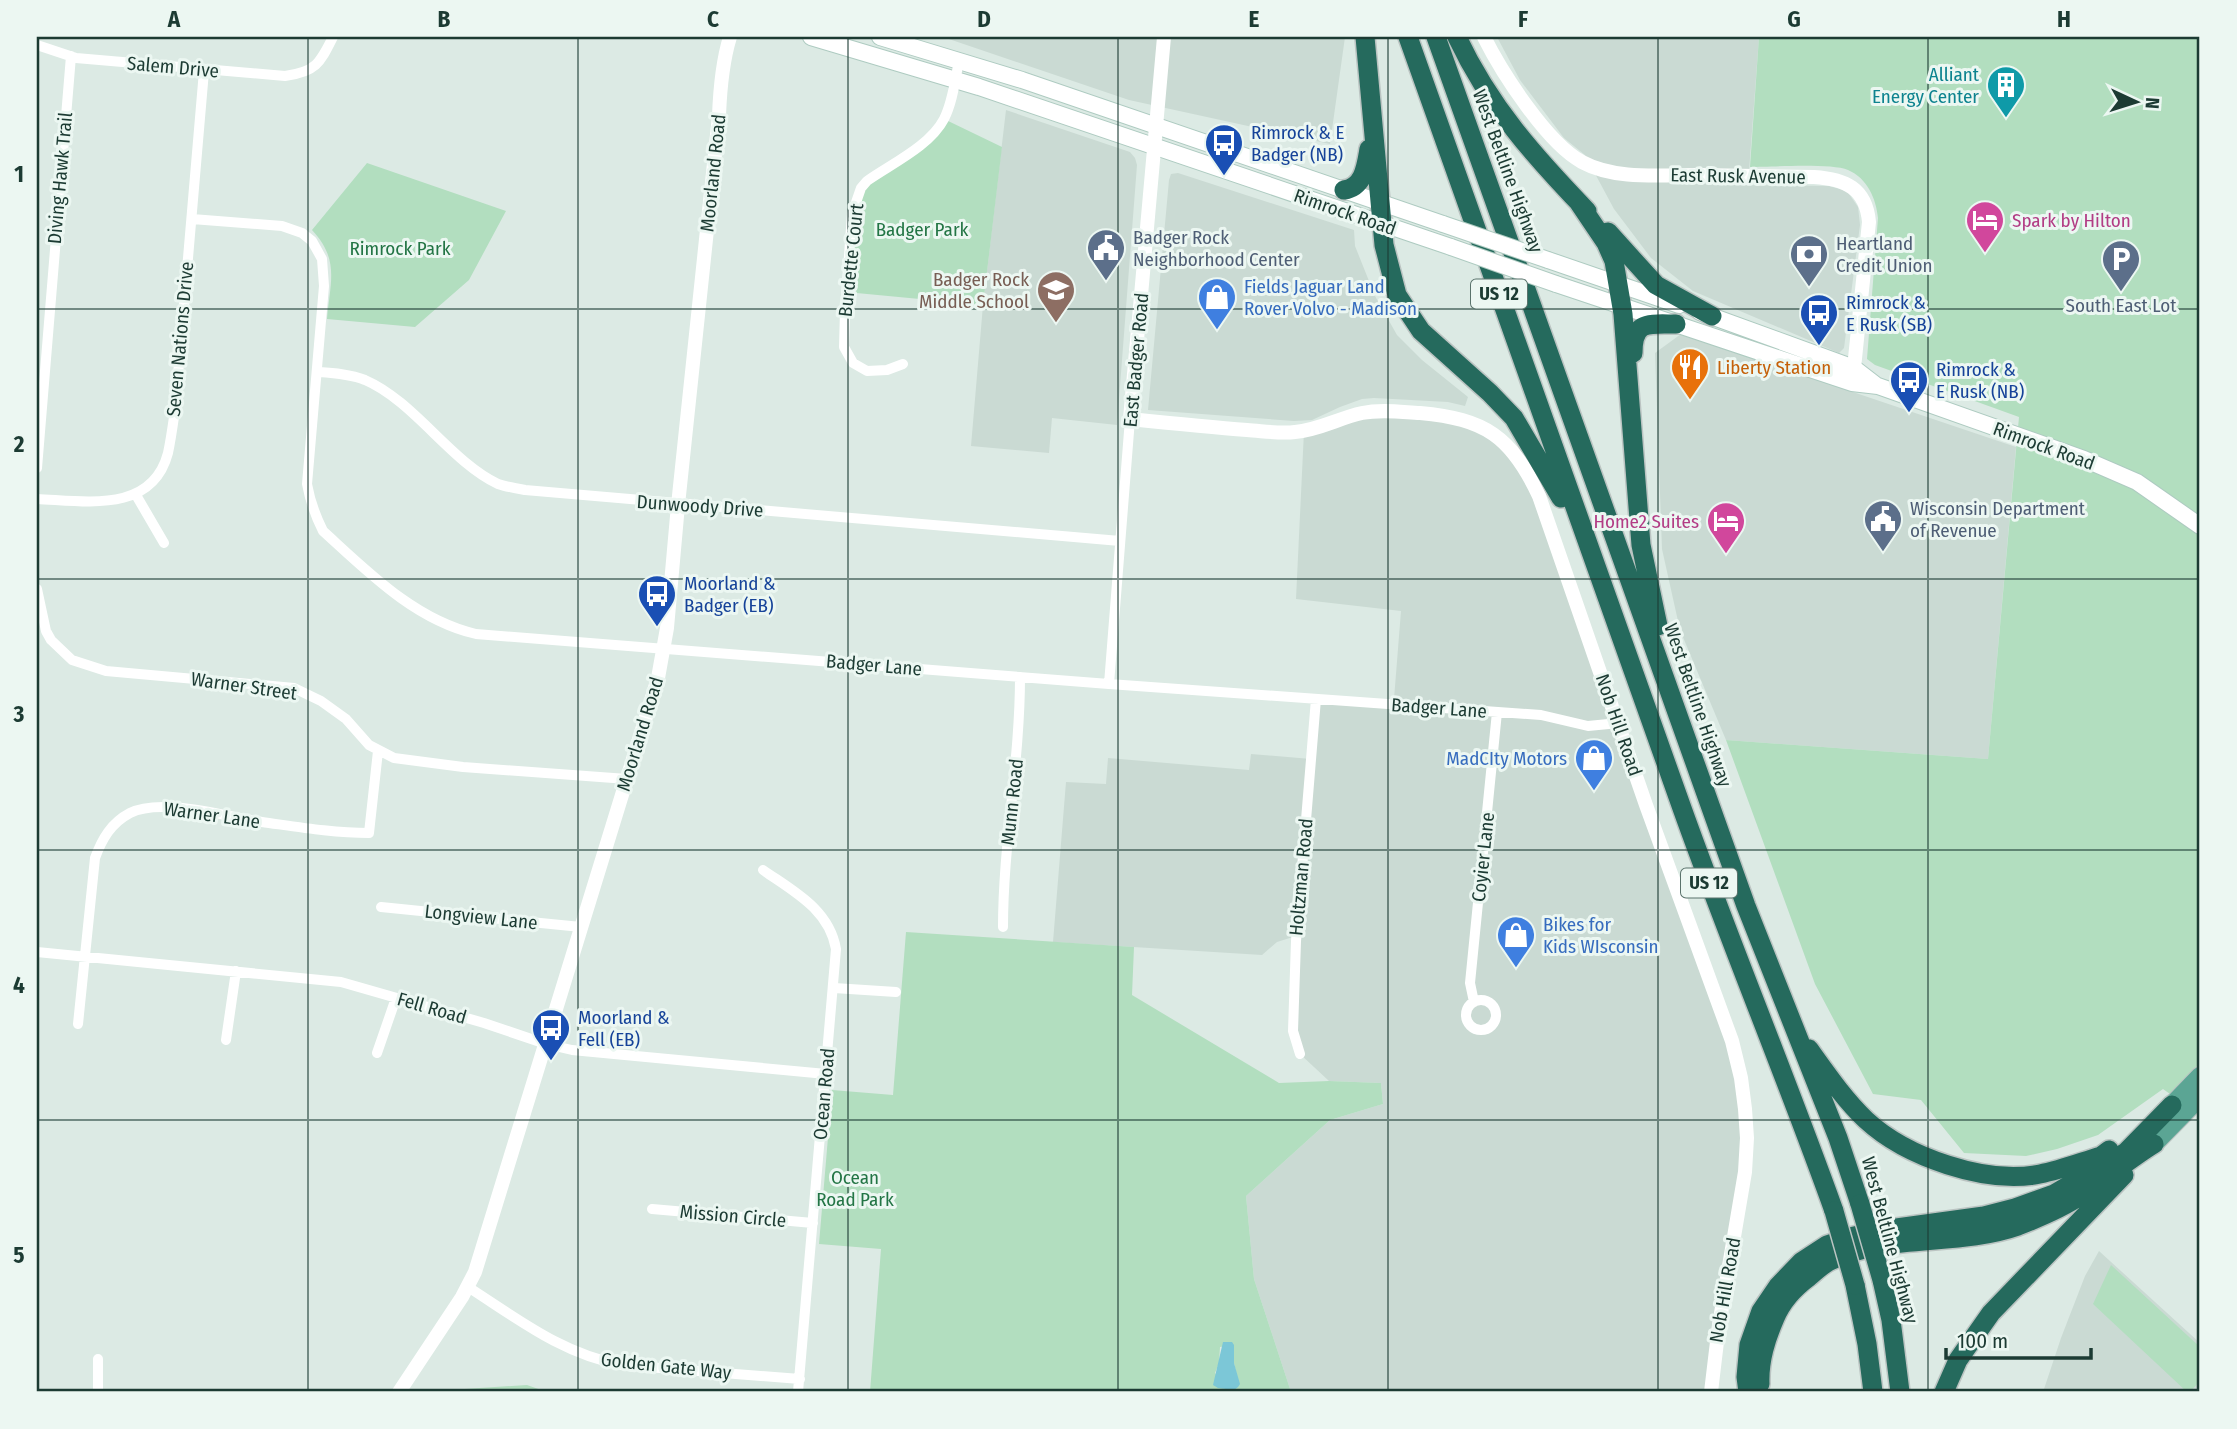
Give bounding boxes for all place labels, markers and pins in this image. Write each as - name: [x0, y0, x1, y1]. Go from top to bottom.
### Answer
- place label: Alliant Energy Center: [1872, 63, 1980, 108]
- building icon: Alliant Energy Center: [1985, 64, 2027, 119]
- place label: Rimrock & E Badger (NB): [1251, 121, 1344, 166]
- bus stop icon: Rimrock & E Badger (NB): [1203, 122, 1245, 177]
- hotel icon: Spark by Hilton: [1964, 199, 2006, 254]
- place label: Spark by Hilton: [2012, 209, 2131, 232]
- place label: Badger Rock Neighborhood Center: [1133, 226, 1300, 271]
- public building icon: Badger Rock Neighborhood Center: [1085, 227, 1127, 282]
- place label: Heartland Credit Union: [1836, 232, 1932, 277]
- bank icon: Heartland Credit Union: [1788, 233, 1830, 288]
- parking icon: South East Lot: [2100, 238, 2142, 293]
- place label: Badger Rock Middle School: [919, 268, 1029, 313]
- school or university icon: Badger Rock Middle School: [1035, 269, 1077, 324]
- place label: Fields Jaguar Land Rover Volvo - Madison: [1244, 275, 1417, 320]
- shop icon: Fields Jaguar Land Rover Volvo - Madison: [1196, 276, 1238, 331]
- place label: Rimrock & E Rusk (SB): [1846, 291, 1932, 336]
- bus stop icon: Rimrock & E Rusk (SB): [1798, 292, 1840, 347]
- place label: South East Lot: [2066, 294, 2177, 317]
- restaurant icon: Liberty Station: [1669, 346, 1711, 401]
- place label: Liberty Station: [1717, 356, 1831, 379]
- place label: Rimrock & E Rusk (NB): [1936, 358, 2024, 403]
- bus stop icon: Rimrock & E Rusk (NB): [1888, 359, 1930, 414]
- place label: Wisconsin Department of Revenue: [1910, 497, 2086, 542]
- public building icon: Wisconsin Department of Revenue: [1862, 498, 1904, 553]
- hotel icon: Home2 Suites: [1705, 500, 1747, 555]
- place label: Home2 Suites: [1593, 510, 1699, 533]
- place label: Moorland & Badger (EB): [684, 572, 776, 617]
- bus stop icon: Moorland & Badger (EB): [636, 573, 678, 628]
- shop icon: MadCIty Motors: [1573, 737, 1615, 792]
- place label: MadCIty Motors: [1446, 747, 1567, 770]
- place label: Bikes for Kids WIsconsin: [1543, 913, 1659, 958]
- shop icon: Bikes for Kids WIsconsin: [1495, 914, 1537, 969]
- place label: Moorland & Fell (EB): [578, 1006, 670, 1051]
- bus stop icon: Moorland & Fell (EB): [530, 1007, 572, 1062]

